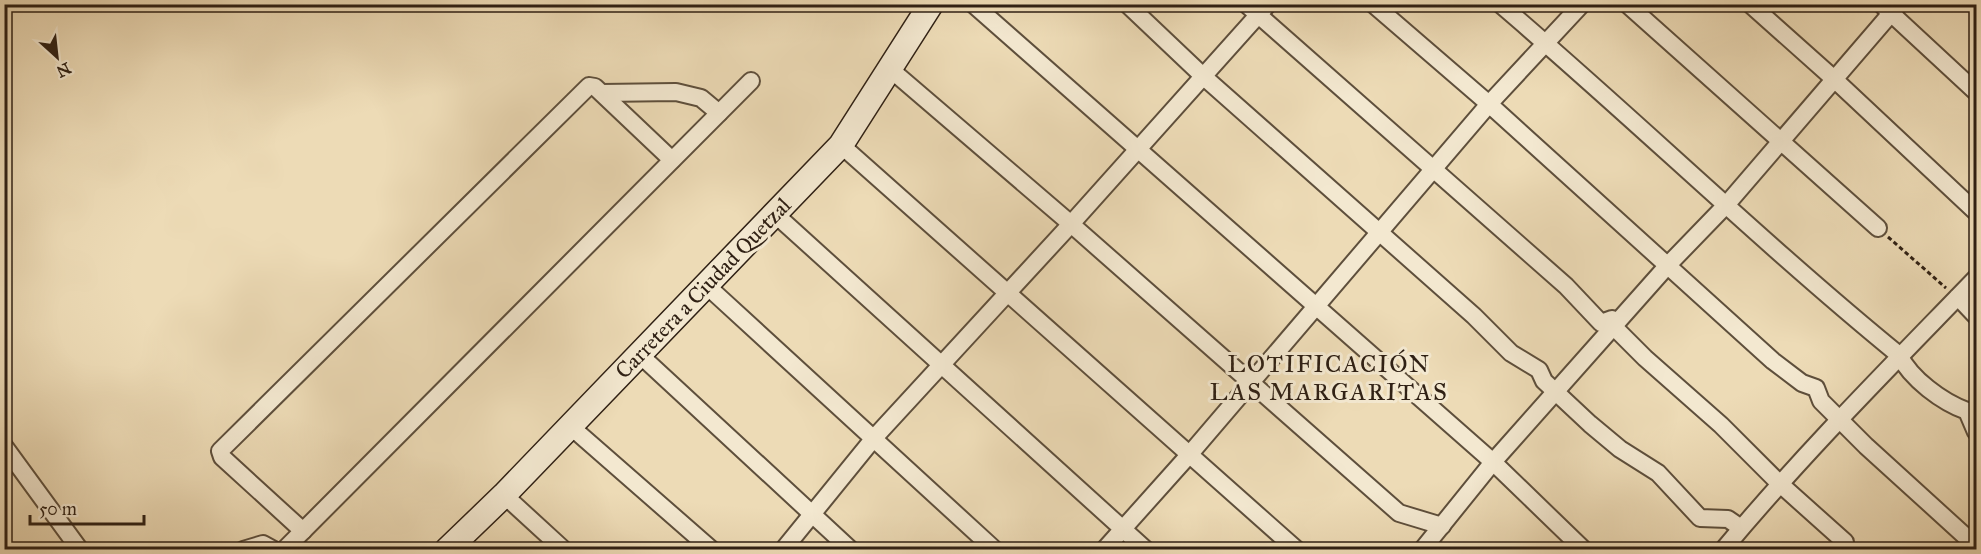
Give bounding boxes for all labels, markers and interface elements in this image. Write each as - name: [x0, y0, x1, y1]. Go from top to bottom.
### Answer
- north arrow: [27, 27, 87, 87]
- text: N: [53, 58, 74, 82]
- street label: Carretera a Ciudad Quetzal: [609, 192, 797, 384]
- district label: LOTIFICACIÓN LAS MARGARITAS: [1210, 349, 1448, 407]
- scale bar: [30, 488, 144, 526]
- text: 50 m: [39, 498, 77, 520]

